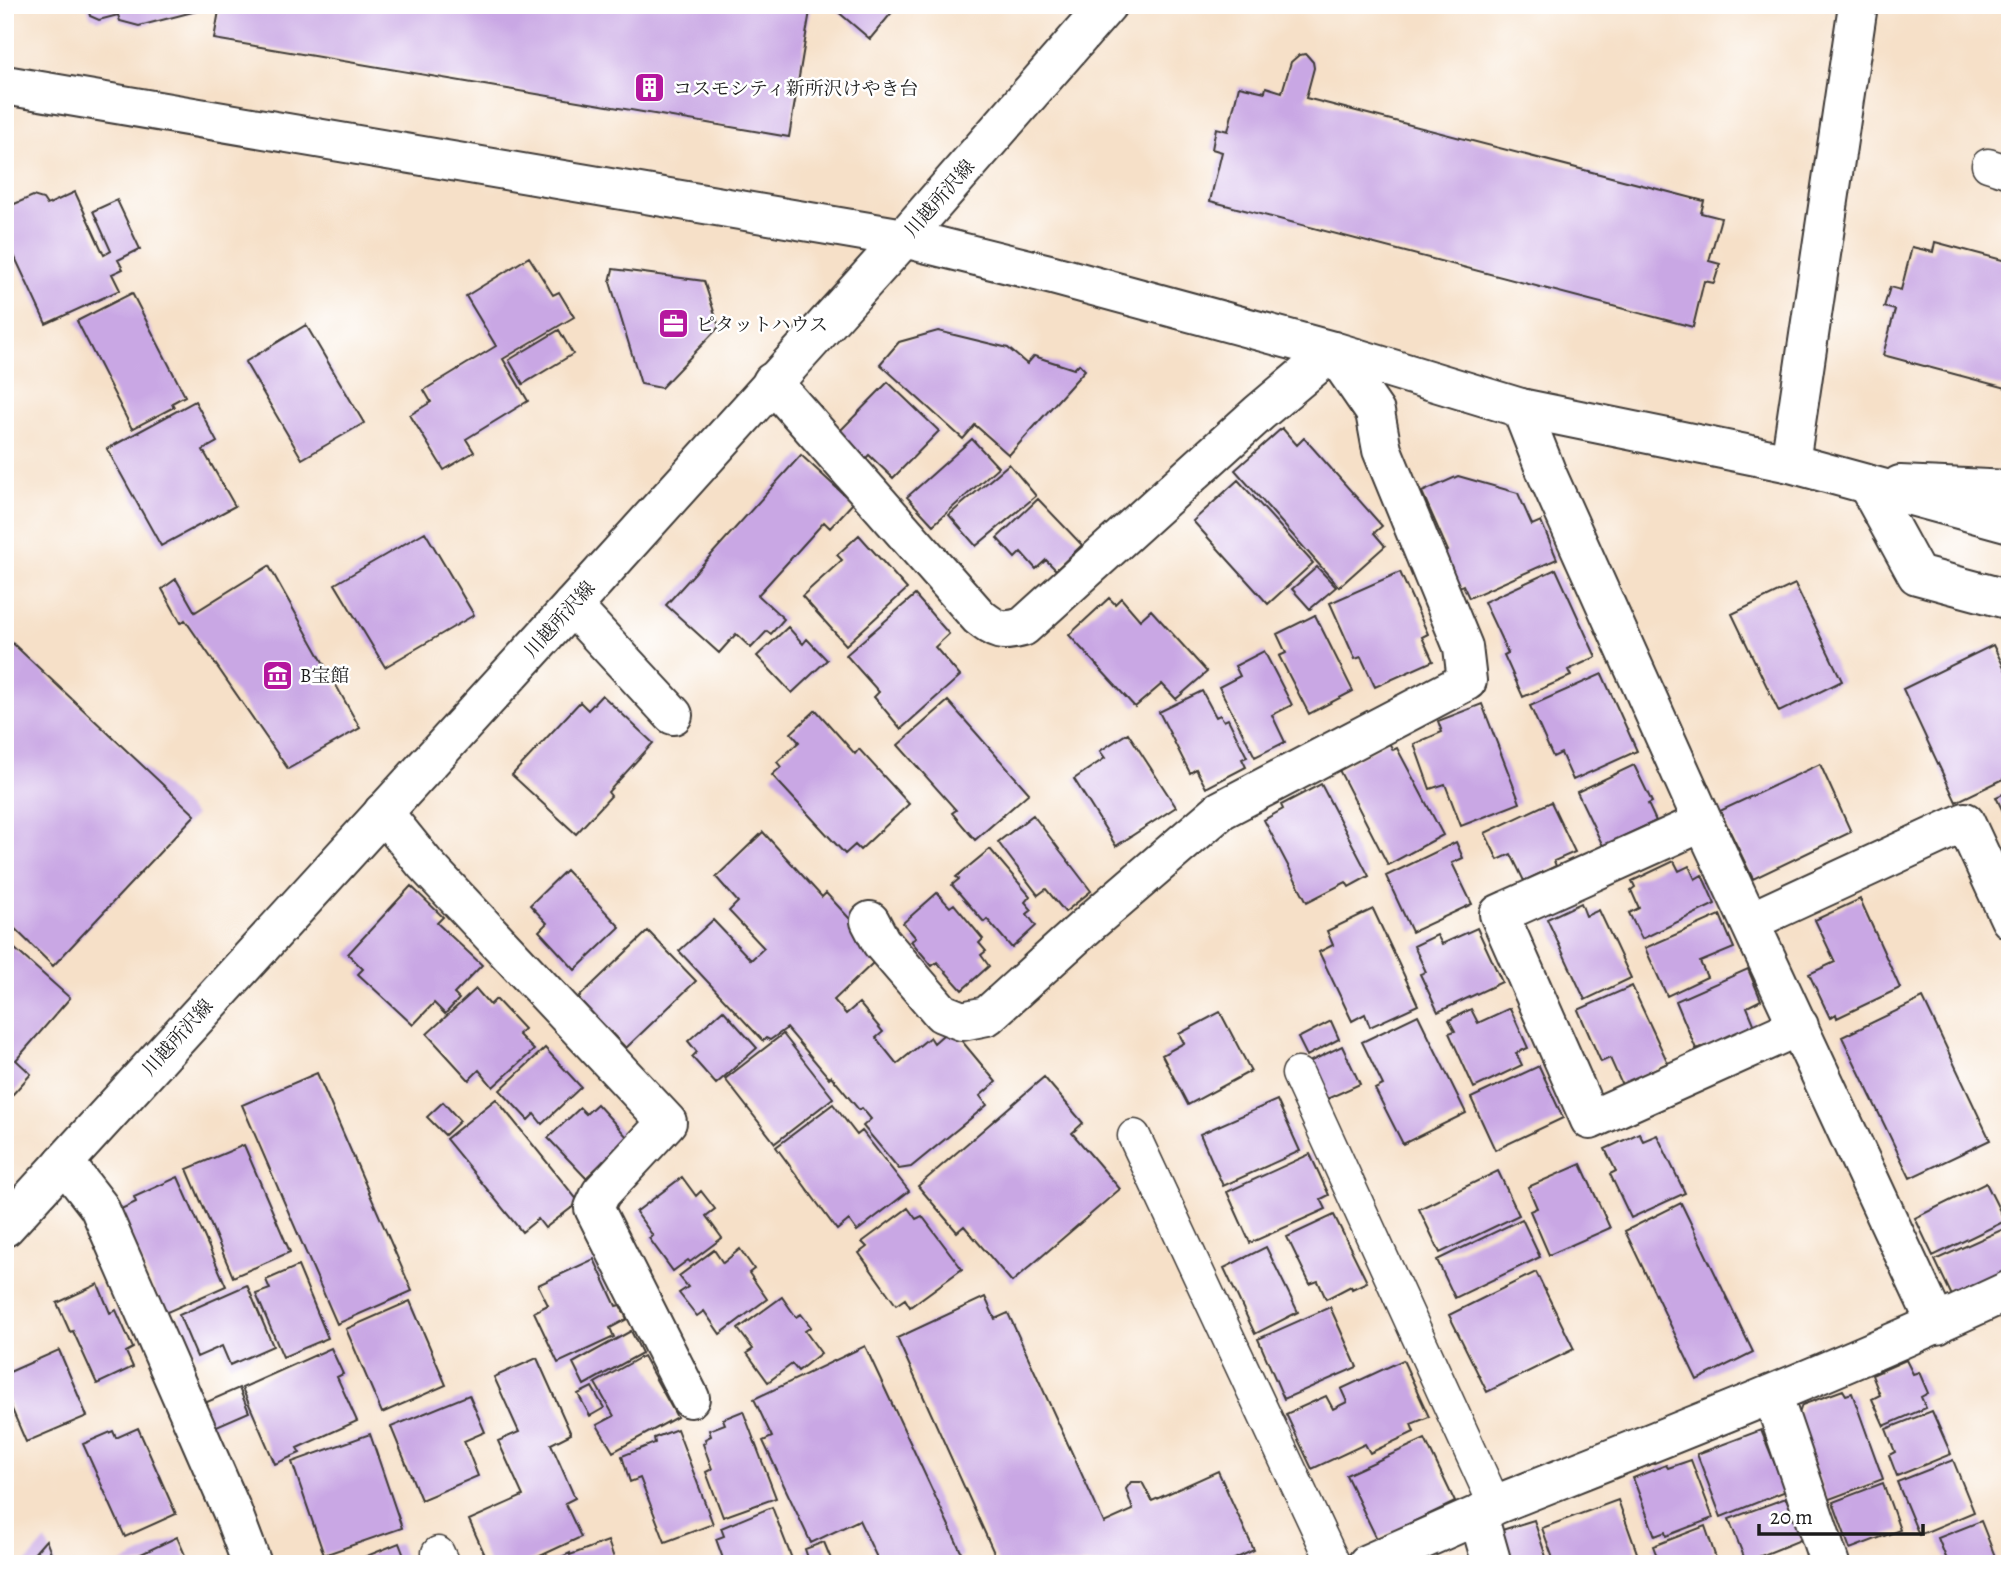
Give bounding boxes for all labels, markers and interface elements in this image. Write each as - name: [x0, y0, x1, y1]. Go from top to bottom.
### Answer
- building icon: コスモシティ新所沢けやき台: [633, 71, 667, 105]
- place label: コスモシティ新所沢けやき台: [673, 76, 918, 102]
- street label: 川越所沢線: [899, 154, 981, 243]
- office icon: ピタットハウス: [656, 307, 690, 341]
- place label: ピタットハウス: [696, 312, 828, 338]
- street label: 川越所沢線: [518, 576, 601, 664]
- museum icon: B宝館: [260, 658, 294, 692]
- place label: B宝館: [300, 663, 349, 689]
- street label: 川越所沢線: [136, 994, 219, 1082]
- scale bar: [1759, 1492, 1924, 1536]
- text: 20 m: [1770, 1503, 1813, 1531]

